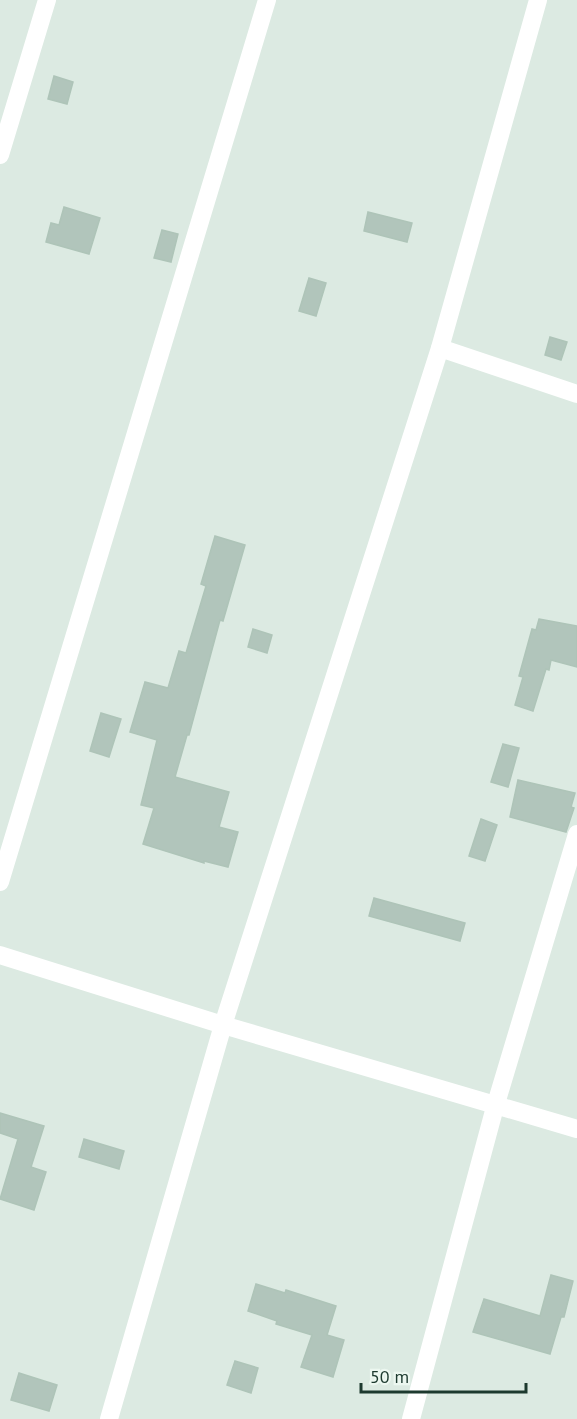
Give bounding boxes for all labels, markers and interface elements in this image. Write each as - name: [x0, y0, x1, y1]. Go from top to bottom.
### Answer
- scale bar: [361, 1356, 526, 1394]
- text: 50 m: [370, 1365, 409, 1388]

